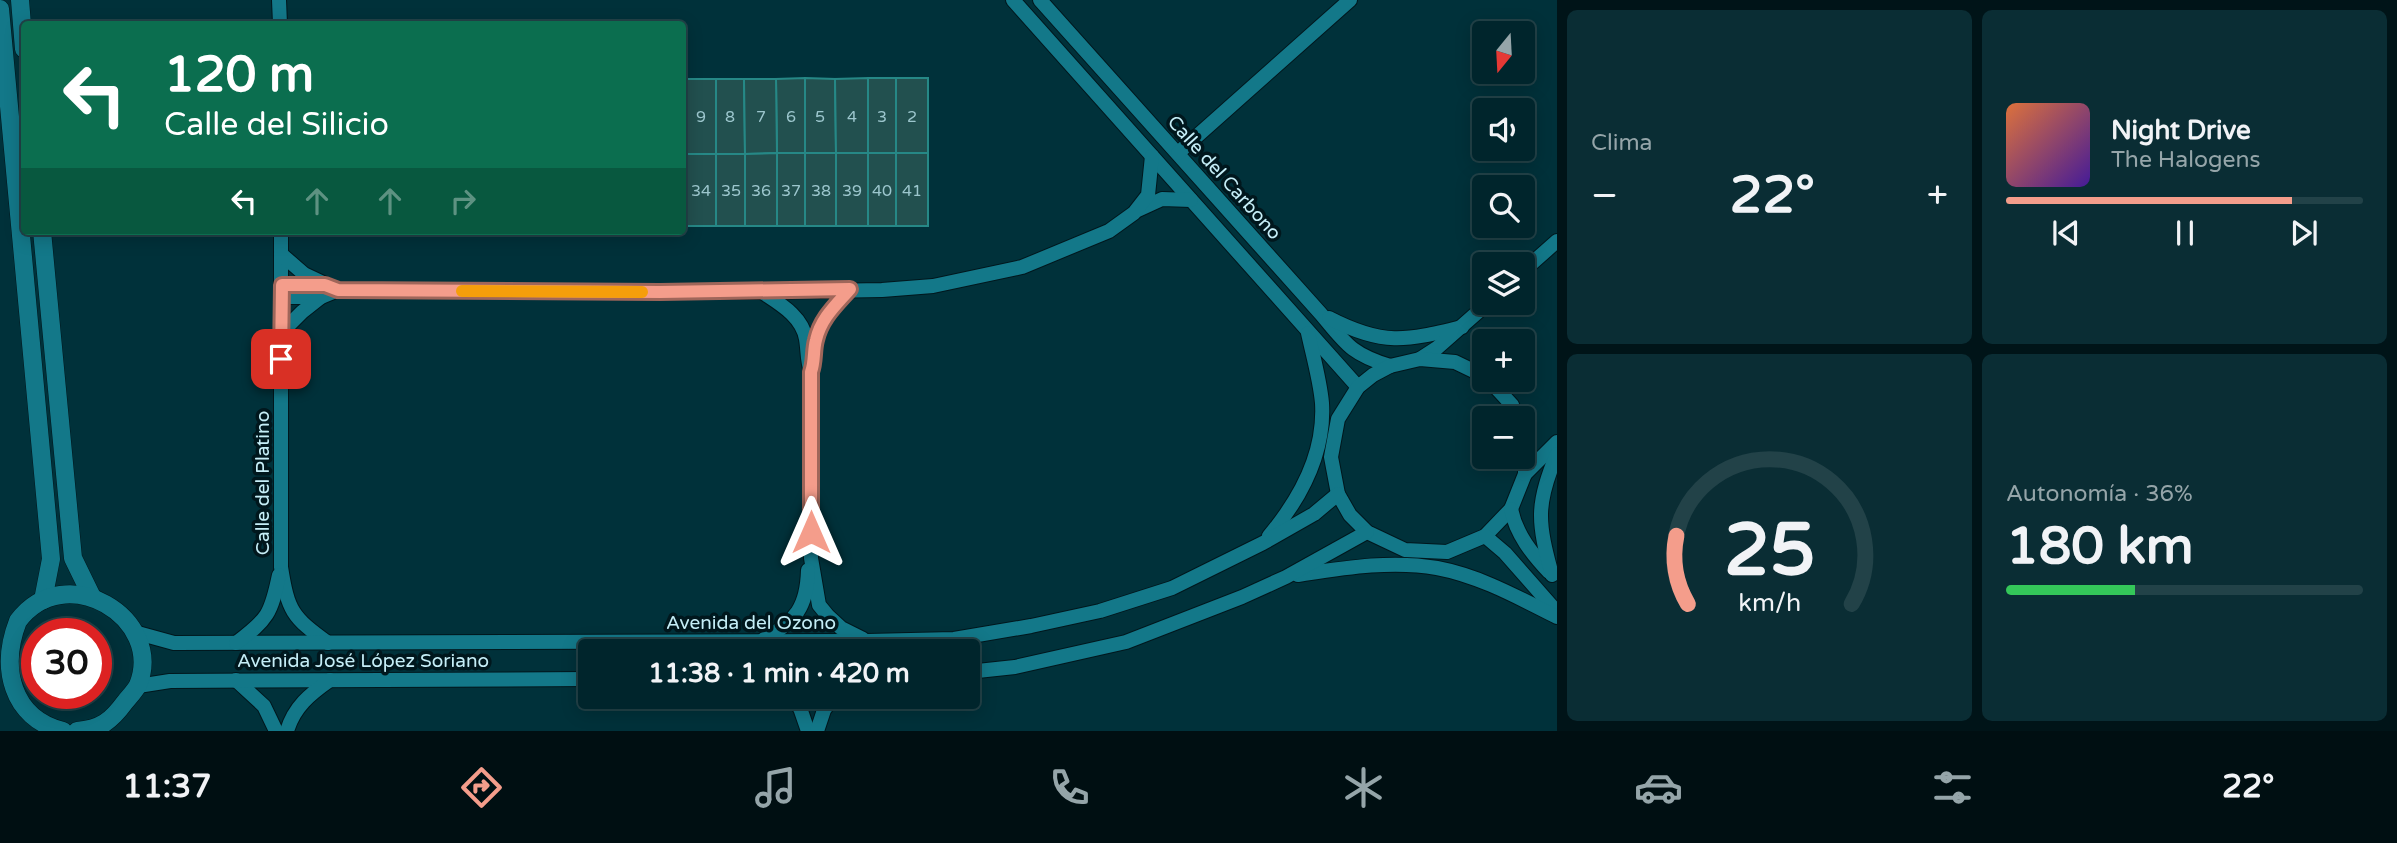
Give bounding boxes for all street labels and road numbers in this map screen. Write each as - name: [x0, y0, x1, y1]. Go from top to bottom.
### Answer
- street label: Calle del Carbono: [1163, 111, 1286, 244]
- street label: Calle del Platino: [252, 411, 274, 555]
- street label: Avenida del Ozono: [666, 612, 836, 634]
- street label: Avenida José López Soriano: [237, 650, 489, 672]

